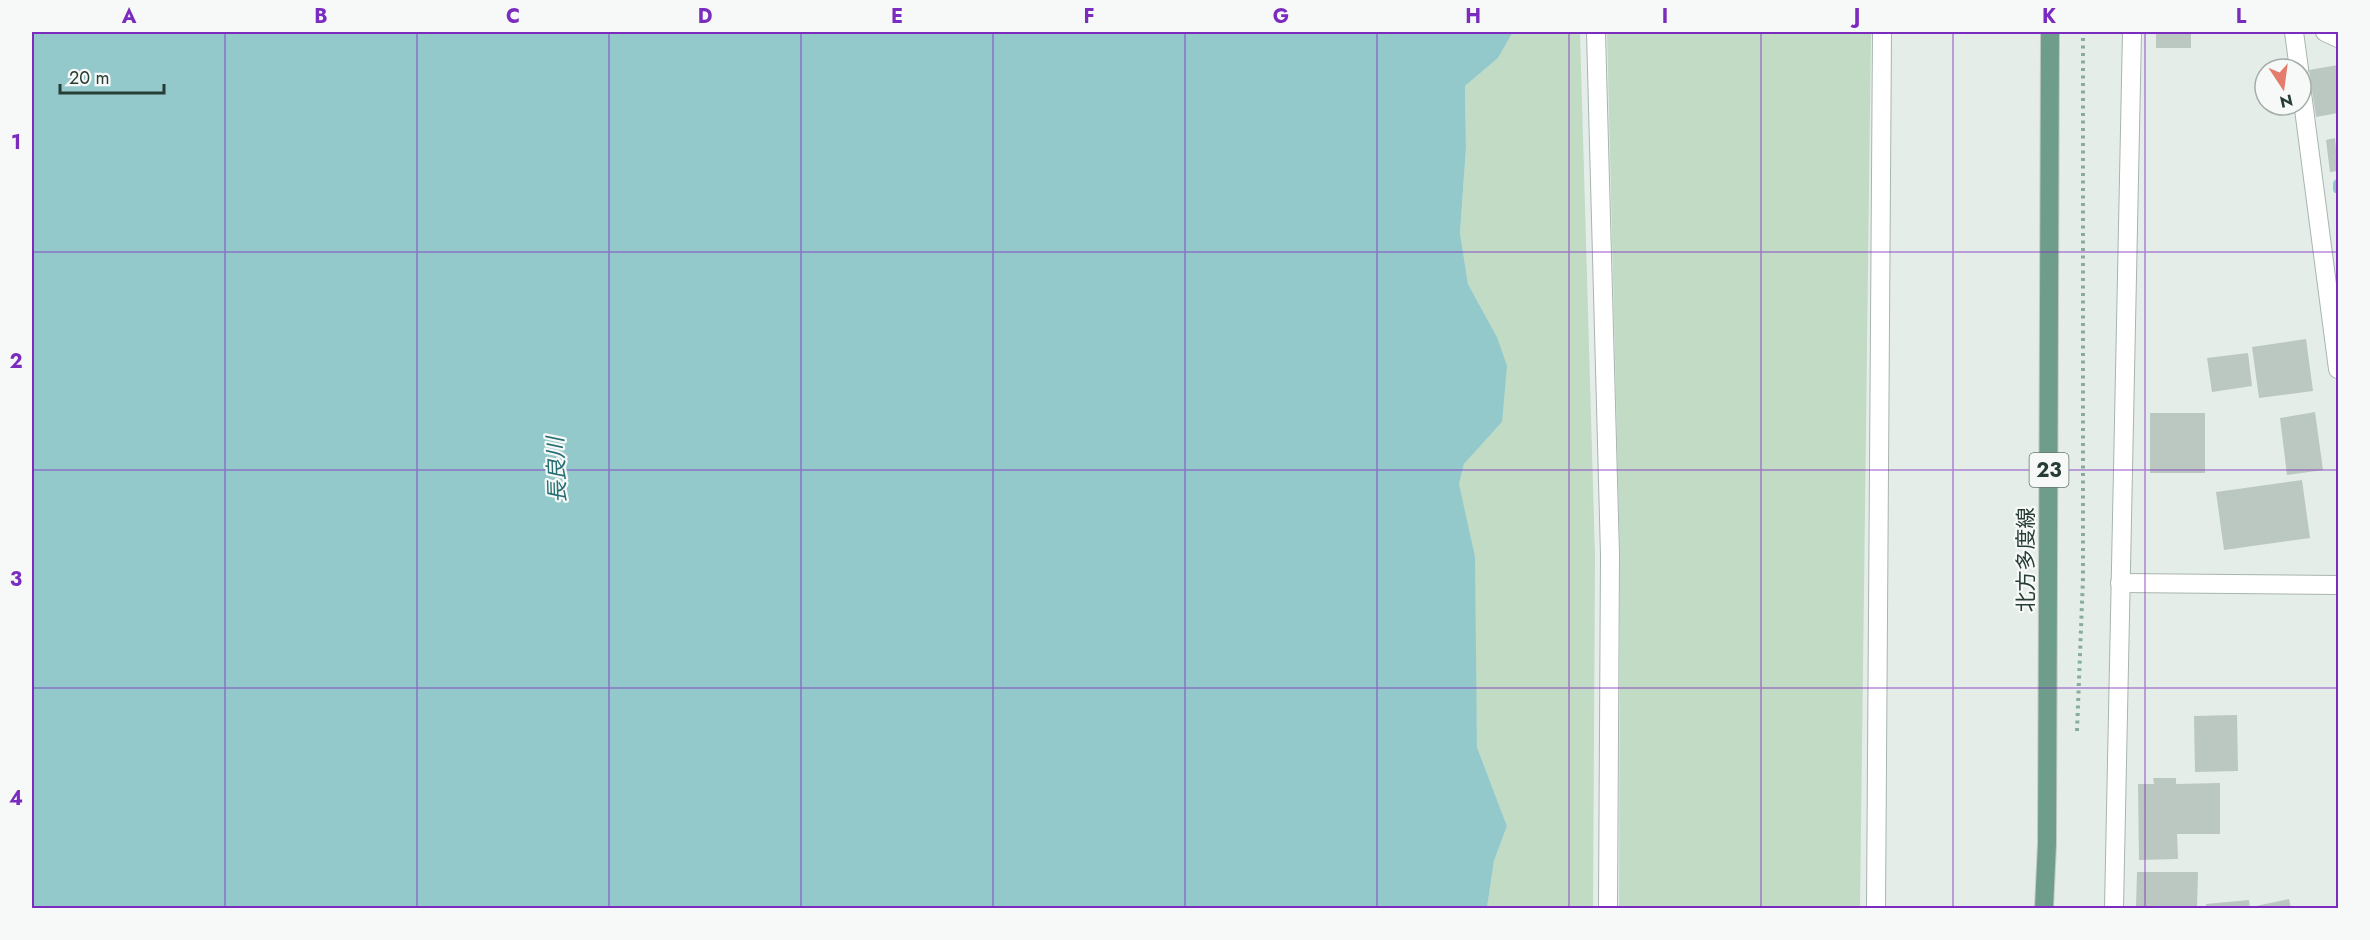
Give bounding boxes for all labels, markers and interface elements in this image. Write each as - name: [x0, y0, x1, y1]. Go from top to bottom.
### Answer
- text: A: [121, 2, 137, 31]
- text: B: [314, 2, 328, 31]
- text: C: [506, 2, 520, 31]
- text: D: [698, 2, 712, 31]
- text: E: [891, 2, 903, 31]
- text: F: [1083, 2, 1095, 31]
- text: G: [1273, 2, 1289, 31]
- text: H: [1465, 2, 1481, 31]
- text: I: [1662, 2, 1668, 31]
- text: J: [1850, 2, 1860, 31]
- text: K: [2042, 2, 2056, 31]
- text: L: [2236, 2, 2247, 31]
- scale bar: [60, 57, 164, 95]
- north arrow: [2253, 57, 2313, 117]
- text: 20 m: [69, 65, 109, 91]
- text: N: [2277, 88, 2295, 114]
- text: 1: [11, 128, 21, 157]
- text: 2: [9, 347, 23, 376]
- water label: 長良川: [539, 434, 573, 504]
- road number: 23: [2030, 453, 2068, 487]
- street label: 北方多度線: [2011, 508, 2041, 613]
- text: 3: [10, 565, 22, 594]
- text: 4: [9, 784, 23, 813]

